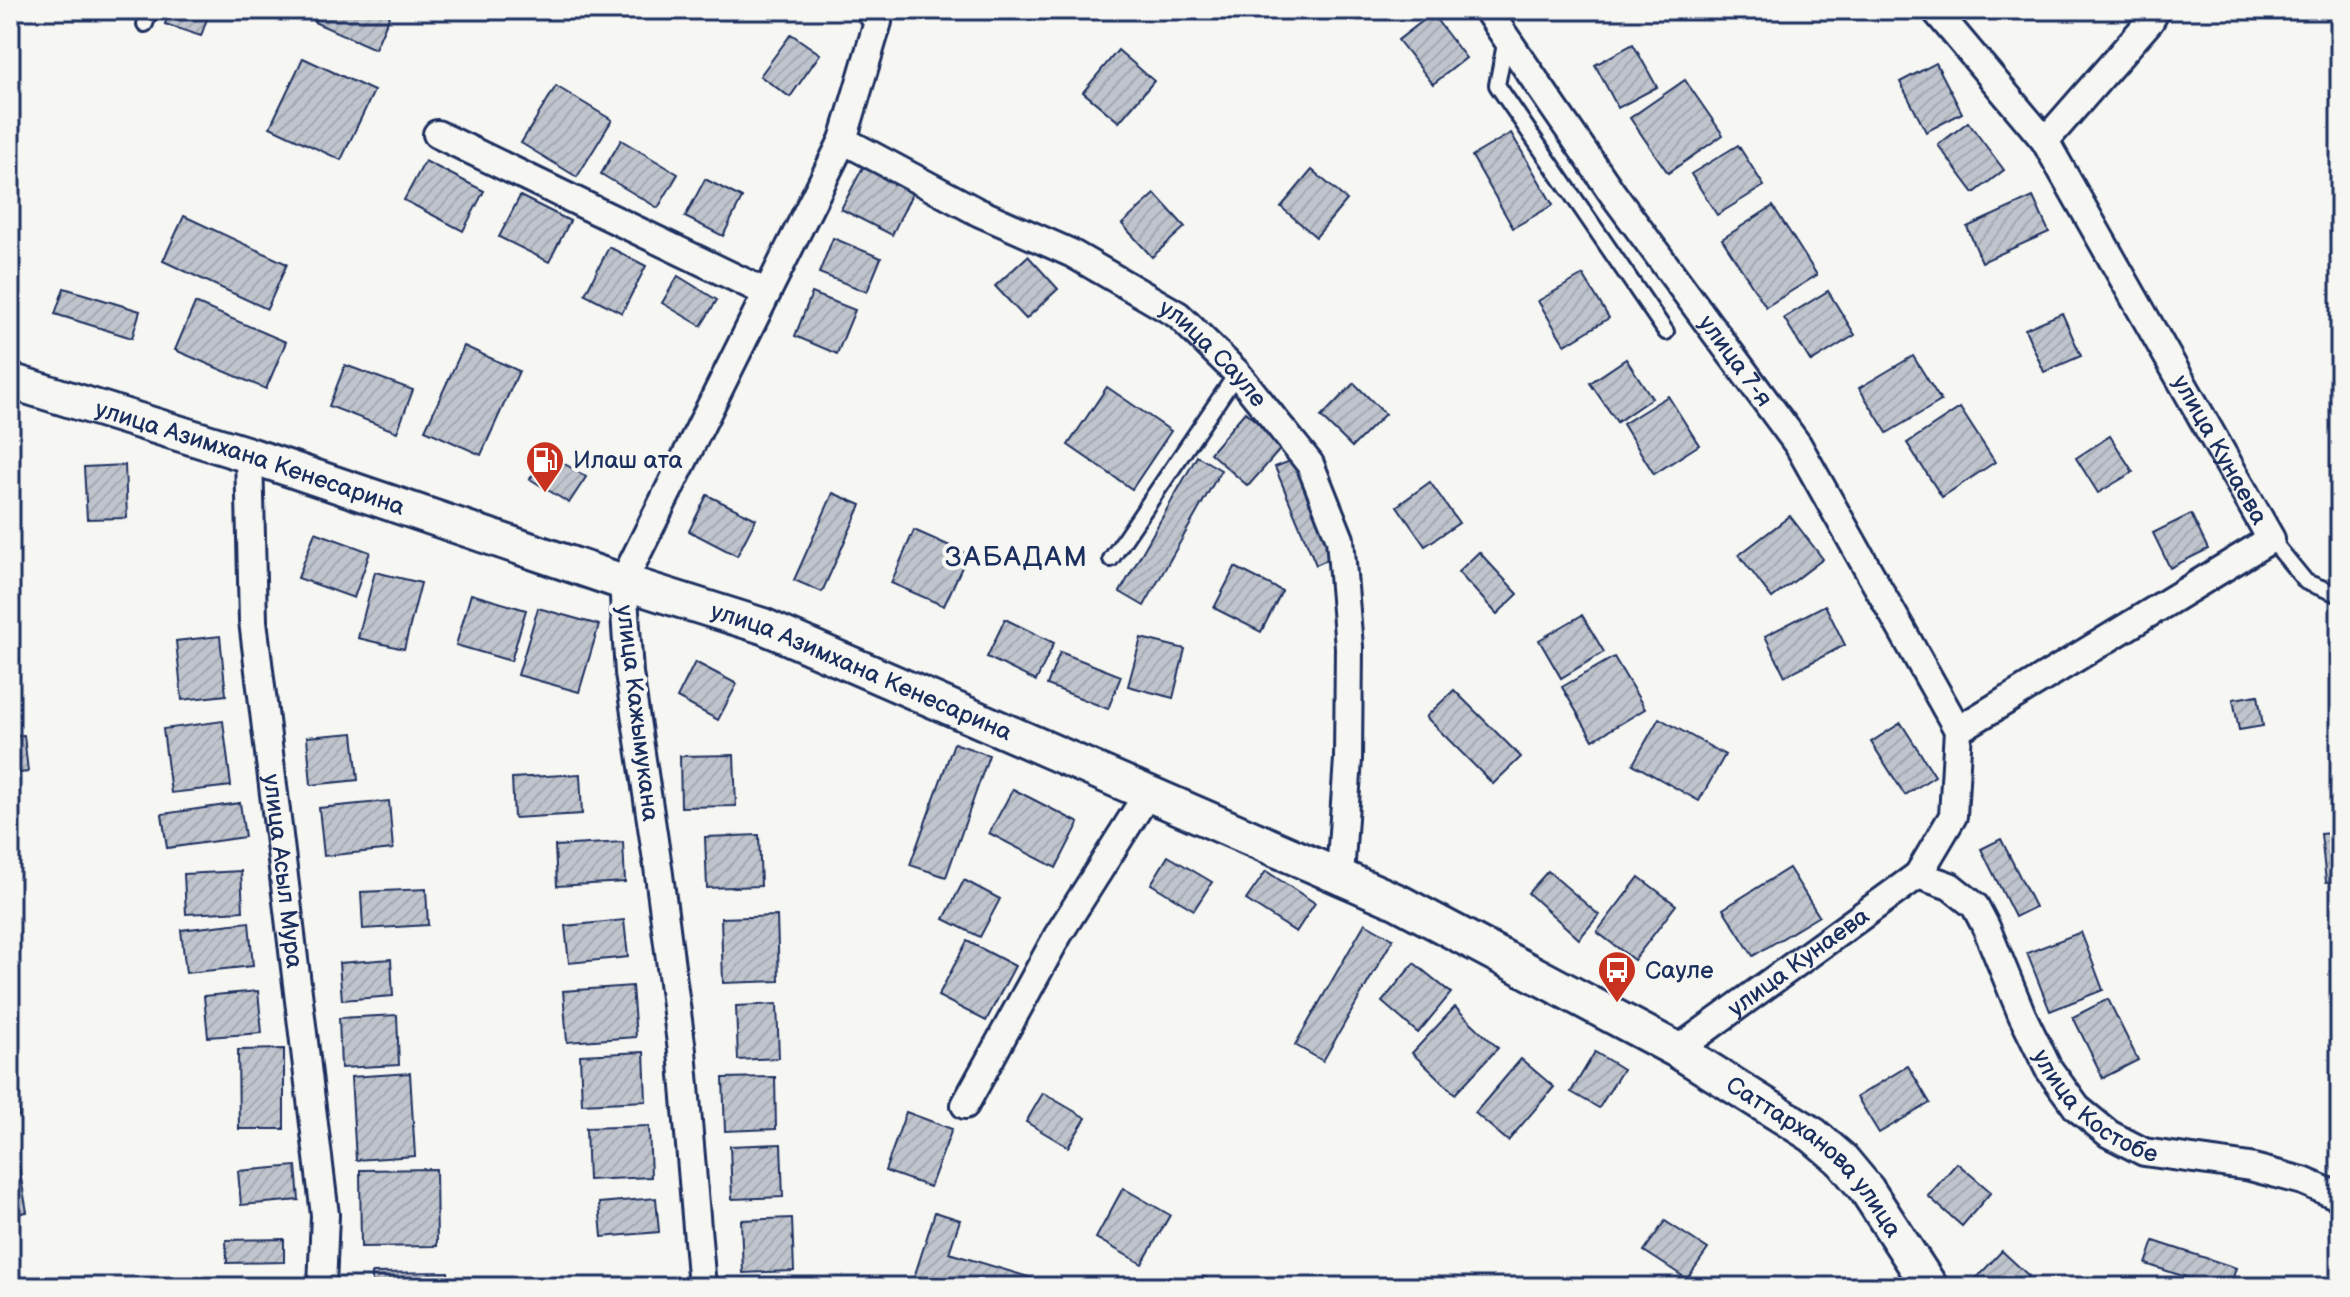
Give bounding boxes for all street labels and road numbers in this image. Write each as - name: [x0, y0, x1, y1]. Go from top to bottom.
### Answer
- street label: улица Сауле: [1154, 293, 1273, 413]
- street label: улица 7-я: [1692, 310, 1779, 412]
- street label: улица Кунаева: [2166, 370, 2274, 530]
- street label: улица Азимхана Кенесарина: [92, 394, 409, 522]
- street label: улица Азимхана Кенесарина: [707, 596, 1016, 747]
- street label: улица Кажымукана: [610, 603, 665, 823]
- street label: улица Асыл Мура: [257, 772, 309, 970]
- street label: улица Кунаева: [1722, 901, 1875, 1023]
- street label: улица Костобе: [2026, 1045, 2159, 1169]
- street label: Саттарханова улица: [1721, 1070, 1908, 1243]

